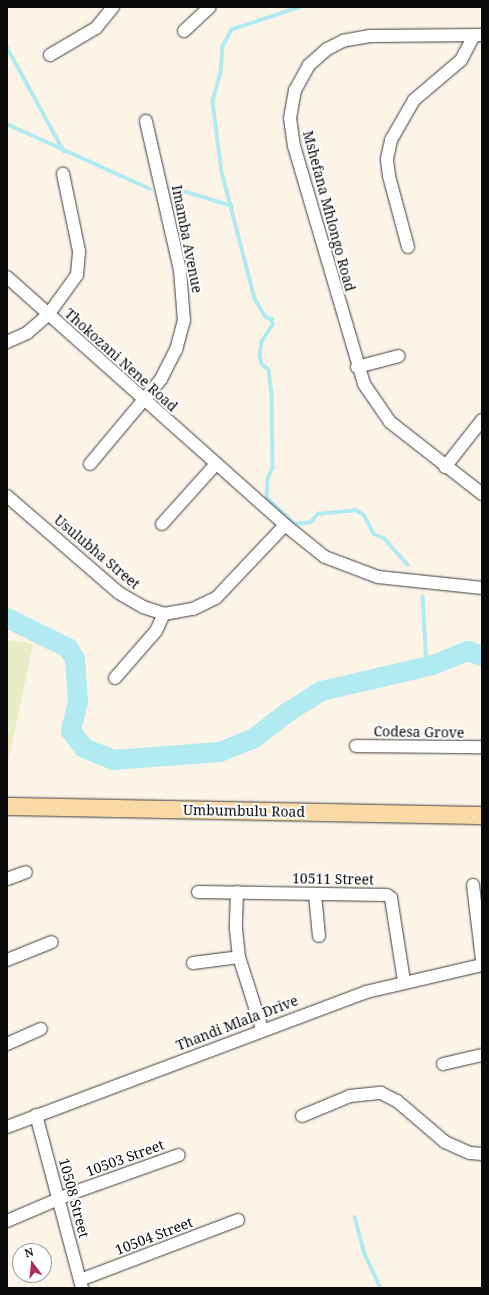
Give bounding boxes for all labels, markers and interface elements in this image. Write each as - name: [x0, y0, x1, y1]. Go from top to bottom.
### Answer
- street label: Mshefana Mhlongo Road: [299, 129, 359, 293]
- street label: Imamba Avenue: [168, 184, 206, 294]
- street label: Thokozani Nene Road: [61, 305, 181, 415]
- street label: Usulubha Street: [51, 511, 143, 593]
- street label: Codesa Grove: [373, 723, 465, 741]
- street label: Umbumbulu Road: [183, 802, 305, 820]
- street label: 10511 Street: [292, 870, 374, 888]
- street label: Thandi Mlala Drive: [174, 992, 300, 1054]
- street label: 10503 Street: [84, 1136, 166, 1180]
- street label: 10508 Street: [55, 1156, 93, 1240]
- street label: 10504 Street: [113, 1213, 195, 1259]
- north arrow: [12, 1243, 52, 1283]
- text: N: [23, 1244, 35, 1260]

